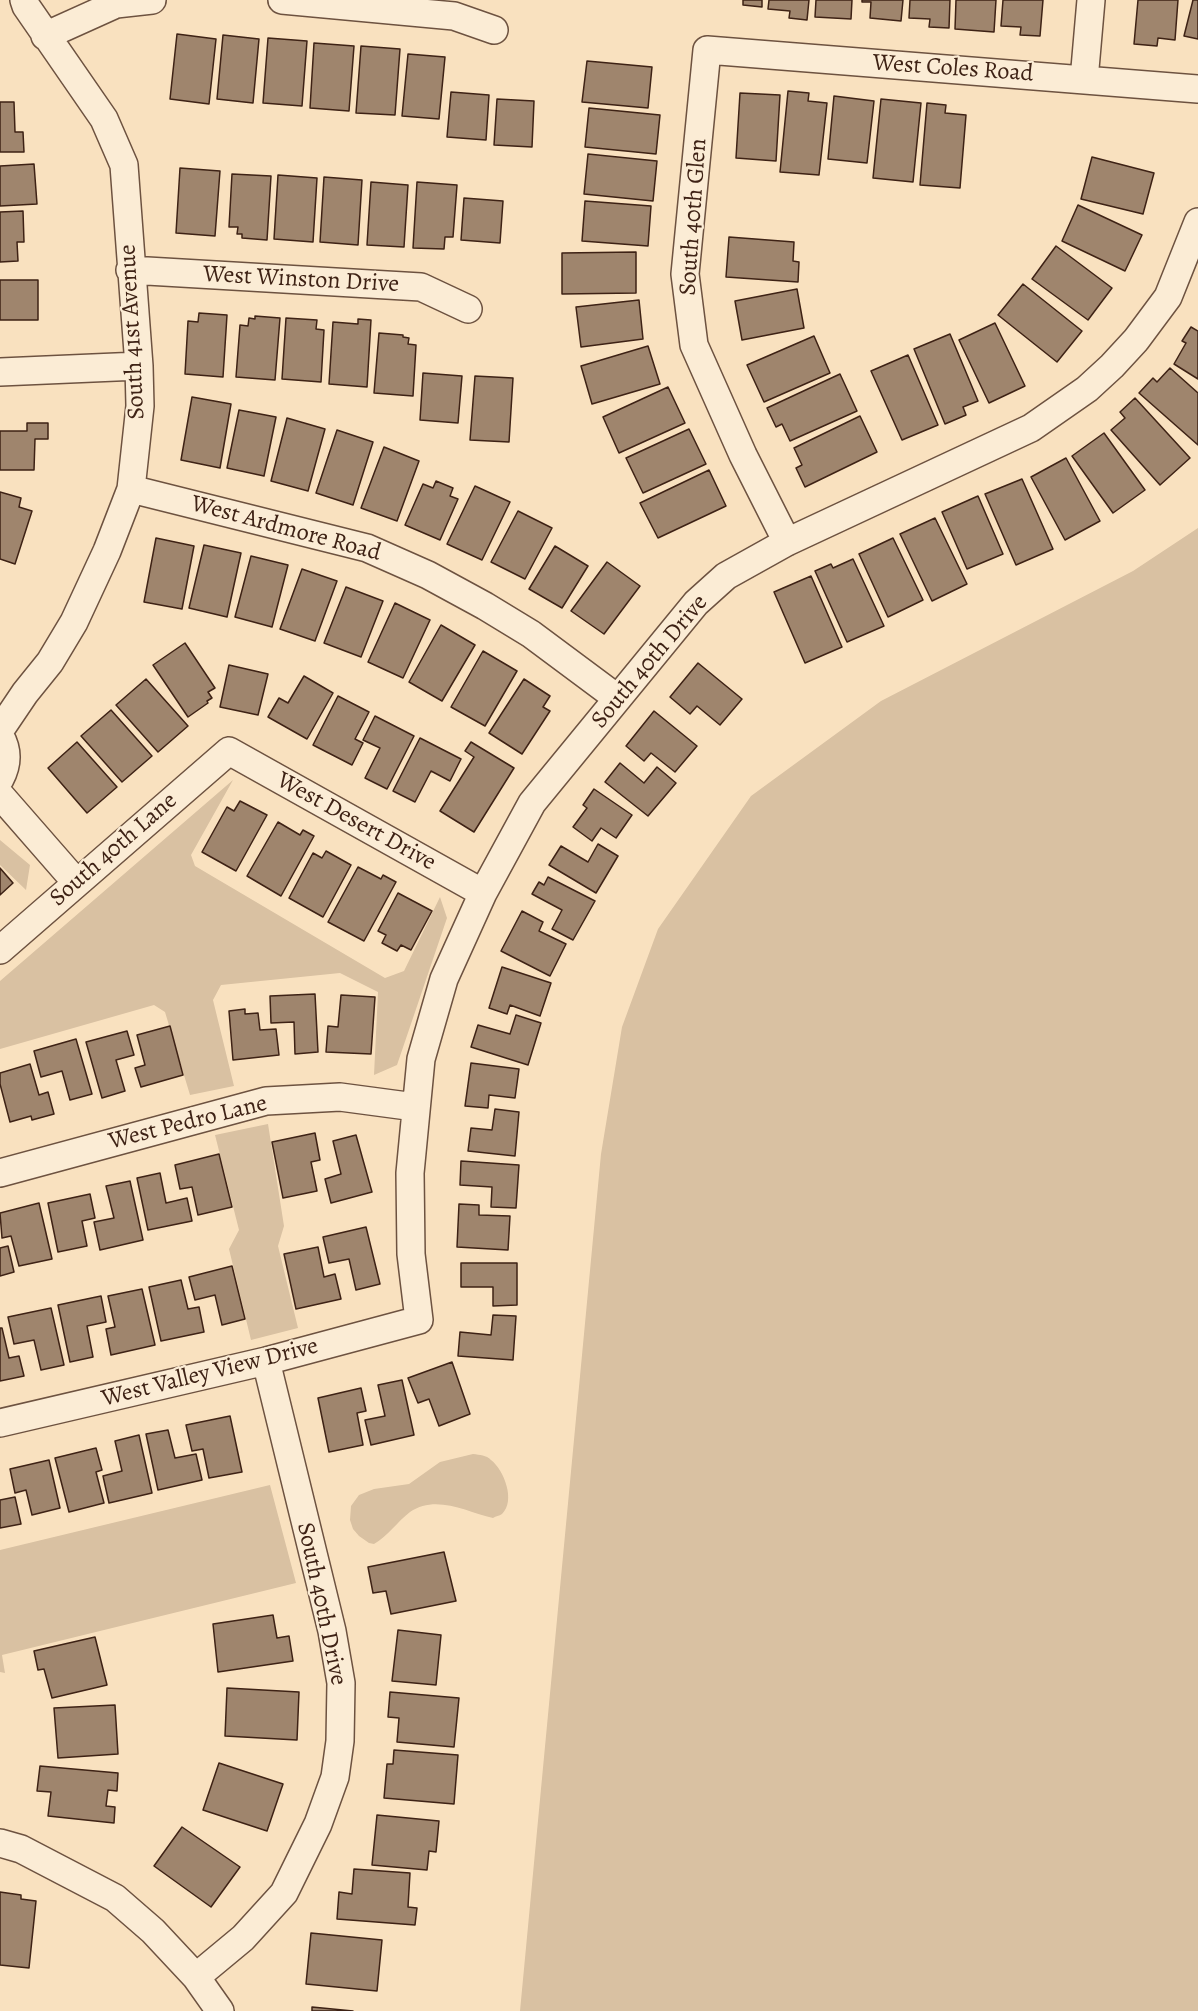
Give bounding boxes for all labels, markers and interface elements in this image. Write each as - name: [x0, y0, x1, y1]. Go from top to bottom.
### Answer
- street label: West Coles Road: [872, 49, 1034, 89]
- street label: South 40th Glen: [674, 138, 714, 296]
- street label: South 41st Avenue: [114, 244, 152, 420]
- street label: West Winston Drive: [202, 260, 400, 300]
- street label: West Ardmore Road: [188, 490, 384, 568]
- street label: South 40th Drive: [586, 589, 714, 735]
- street label: West Desert Drive: [271, 766, 441, 878]
- street label: South 40th Lane: [45, 787, 183, 913]
- street label: West Pedro Lane: [106, 1089, 270, 1157]
- street label: West Valley View Drive: [99, 1332, 321, 1414]
- street label: South 40th Drive: [290, 1520, 352, 1688]

